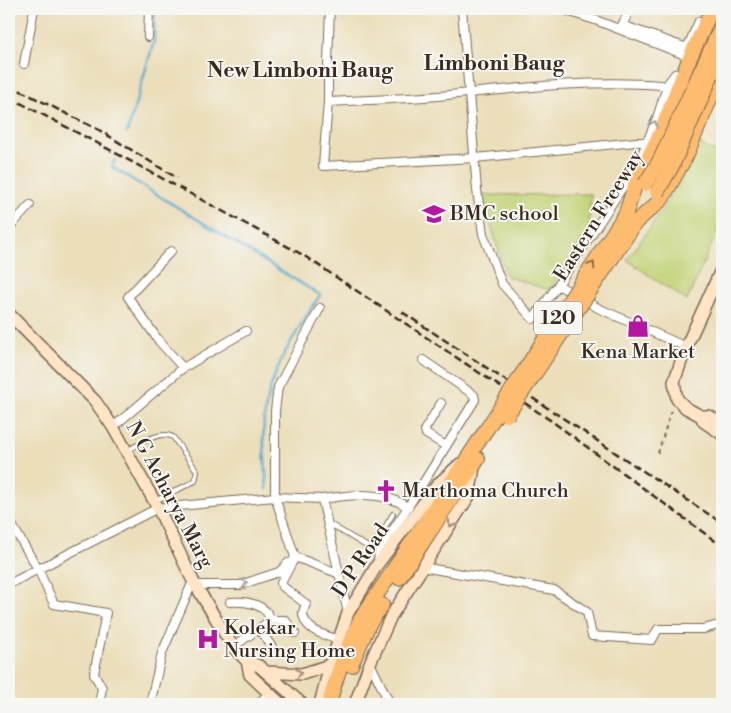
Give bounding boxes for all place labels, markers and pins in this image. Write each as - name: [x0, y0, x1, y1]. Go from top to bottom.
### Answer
- school or university icon: BMC school: [421, 201, 447, 227]
- place label: BMC school: [449, 202, 559, 227]
- shop icon: Kena Market: [625, 313, 651, 339]
- place label: Kena Market: [581, 340, 695, 365]
- church icon: Marthoma Church: [373, 478, 399, 504]
- place label: Marthoma Church: [402, 479, 569, 504]
- place label: Kolekar Nursing Home: [224, 616, 355, 664]
- hospital icon: Kolekar Nursing Home: [195, 626, 221, 652]

